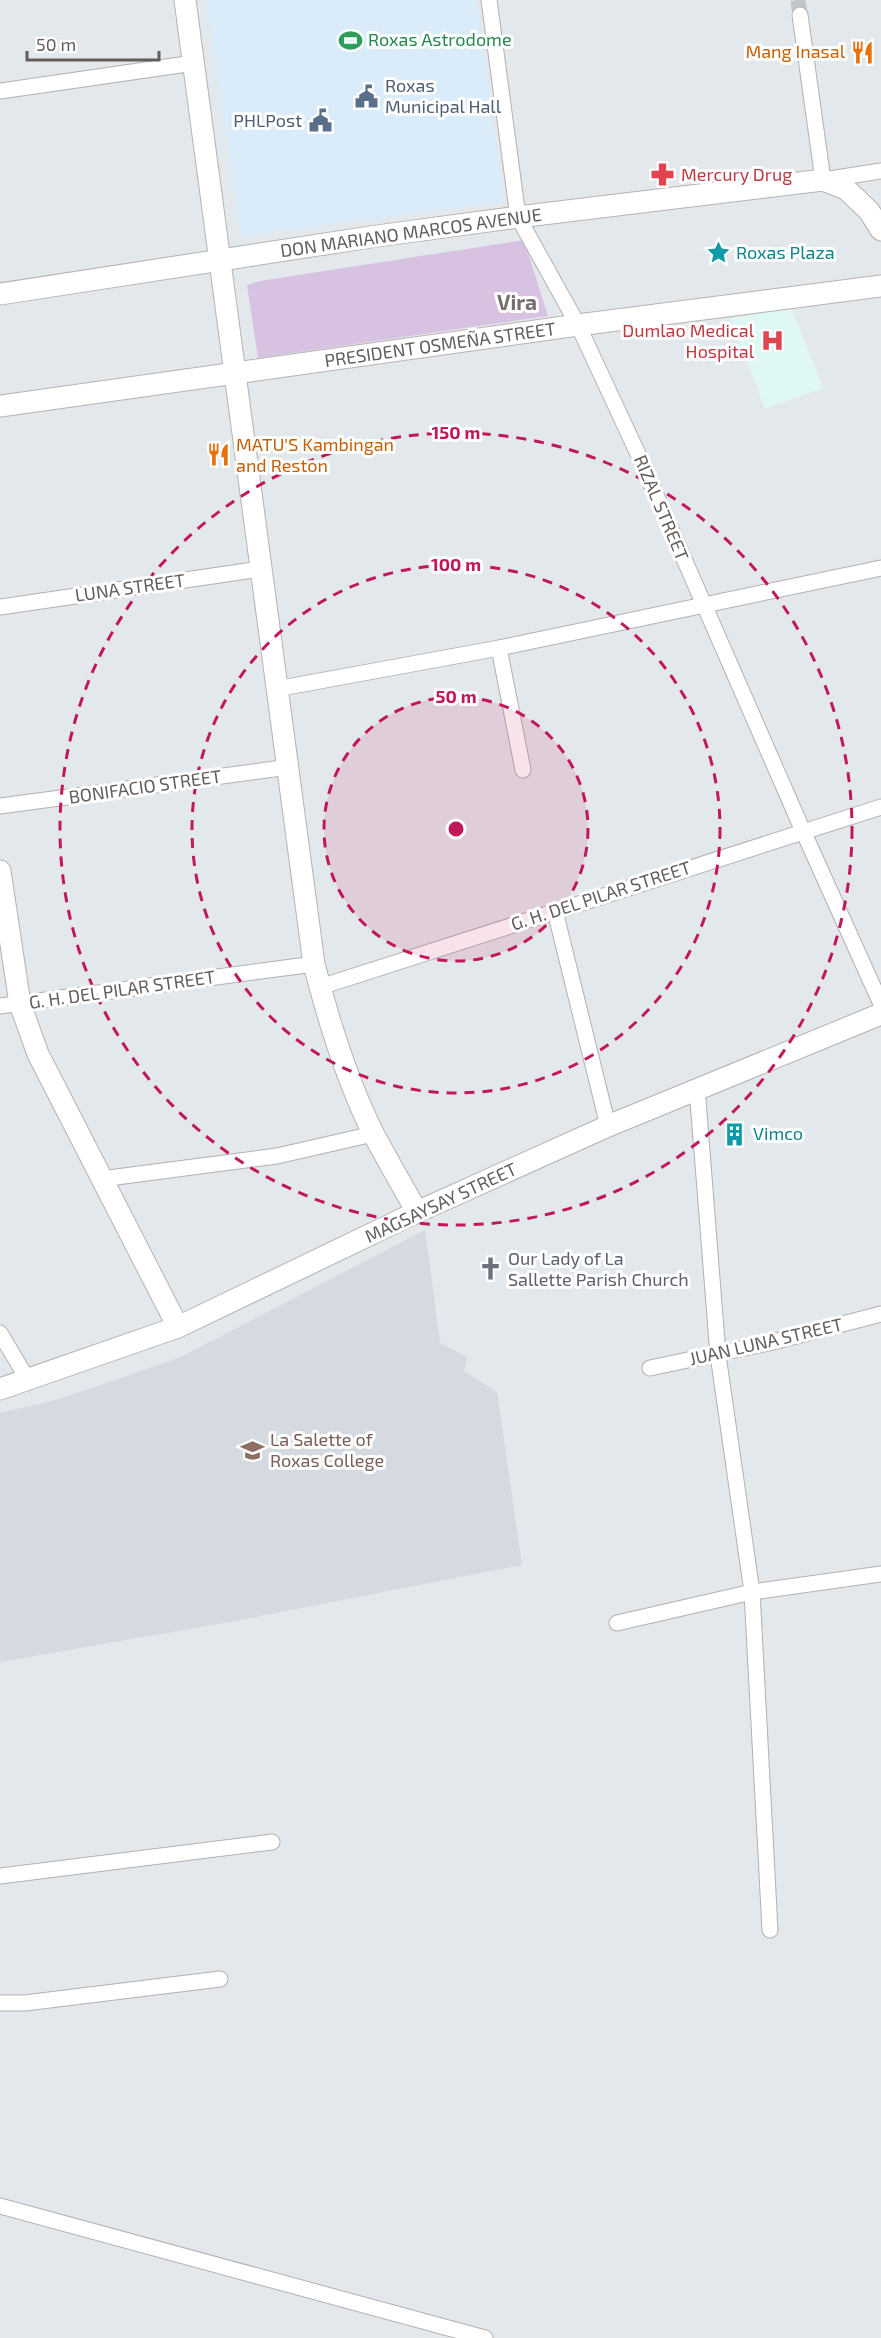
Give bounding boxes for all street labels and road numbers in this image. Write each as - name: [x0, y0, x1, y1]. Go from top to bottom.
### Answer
- street label: DON MARIANO MARCOS AVENUE: [279, 203, 543, 261]
- street label: PRESIDENT OSMEÑA STREET: [323, 317, 557, 371]
- street label: RIZAL STREET: [630, 452, 694, 564]
- street label: LUNA STREET: [74, 568, 187, 606]
- street label: BONIFACIO STREET: [67, 764, 223, 808]
- street label: G. H. DEL PILAR STREET: [508, 855, 694, 935]
- street label: G. H. DEL PILAR STREET: [27, 965, 217, 1013]
- street label: MAGSAYSAY STREET: [361, 1157, 521, 1247]
- street label: JUAN LUNA STREET: [687, 1313, 845, 1369]

